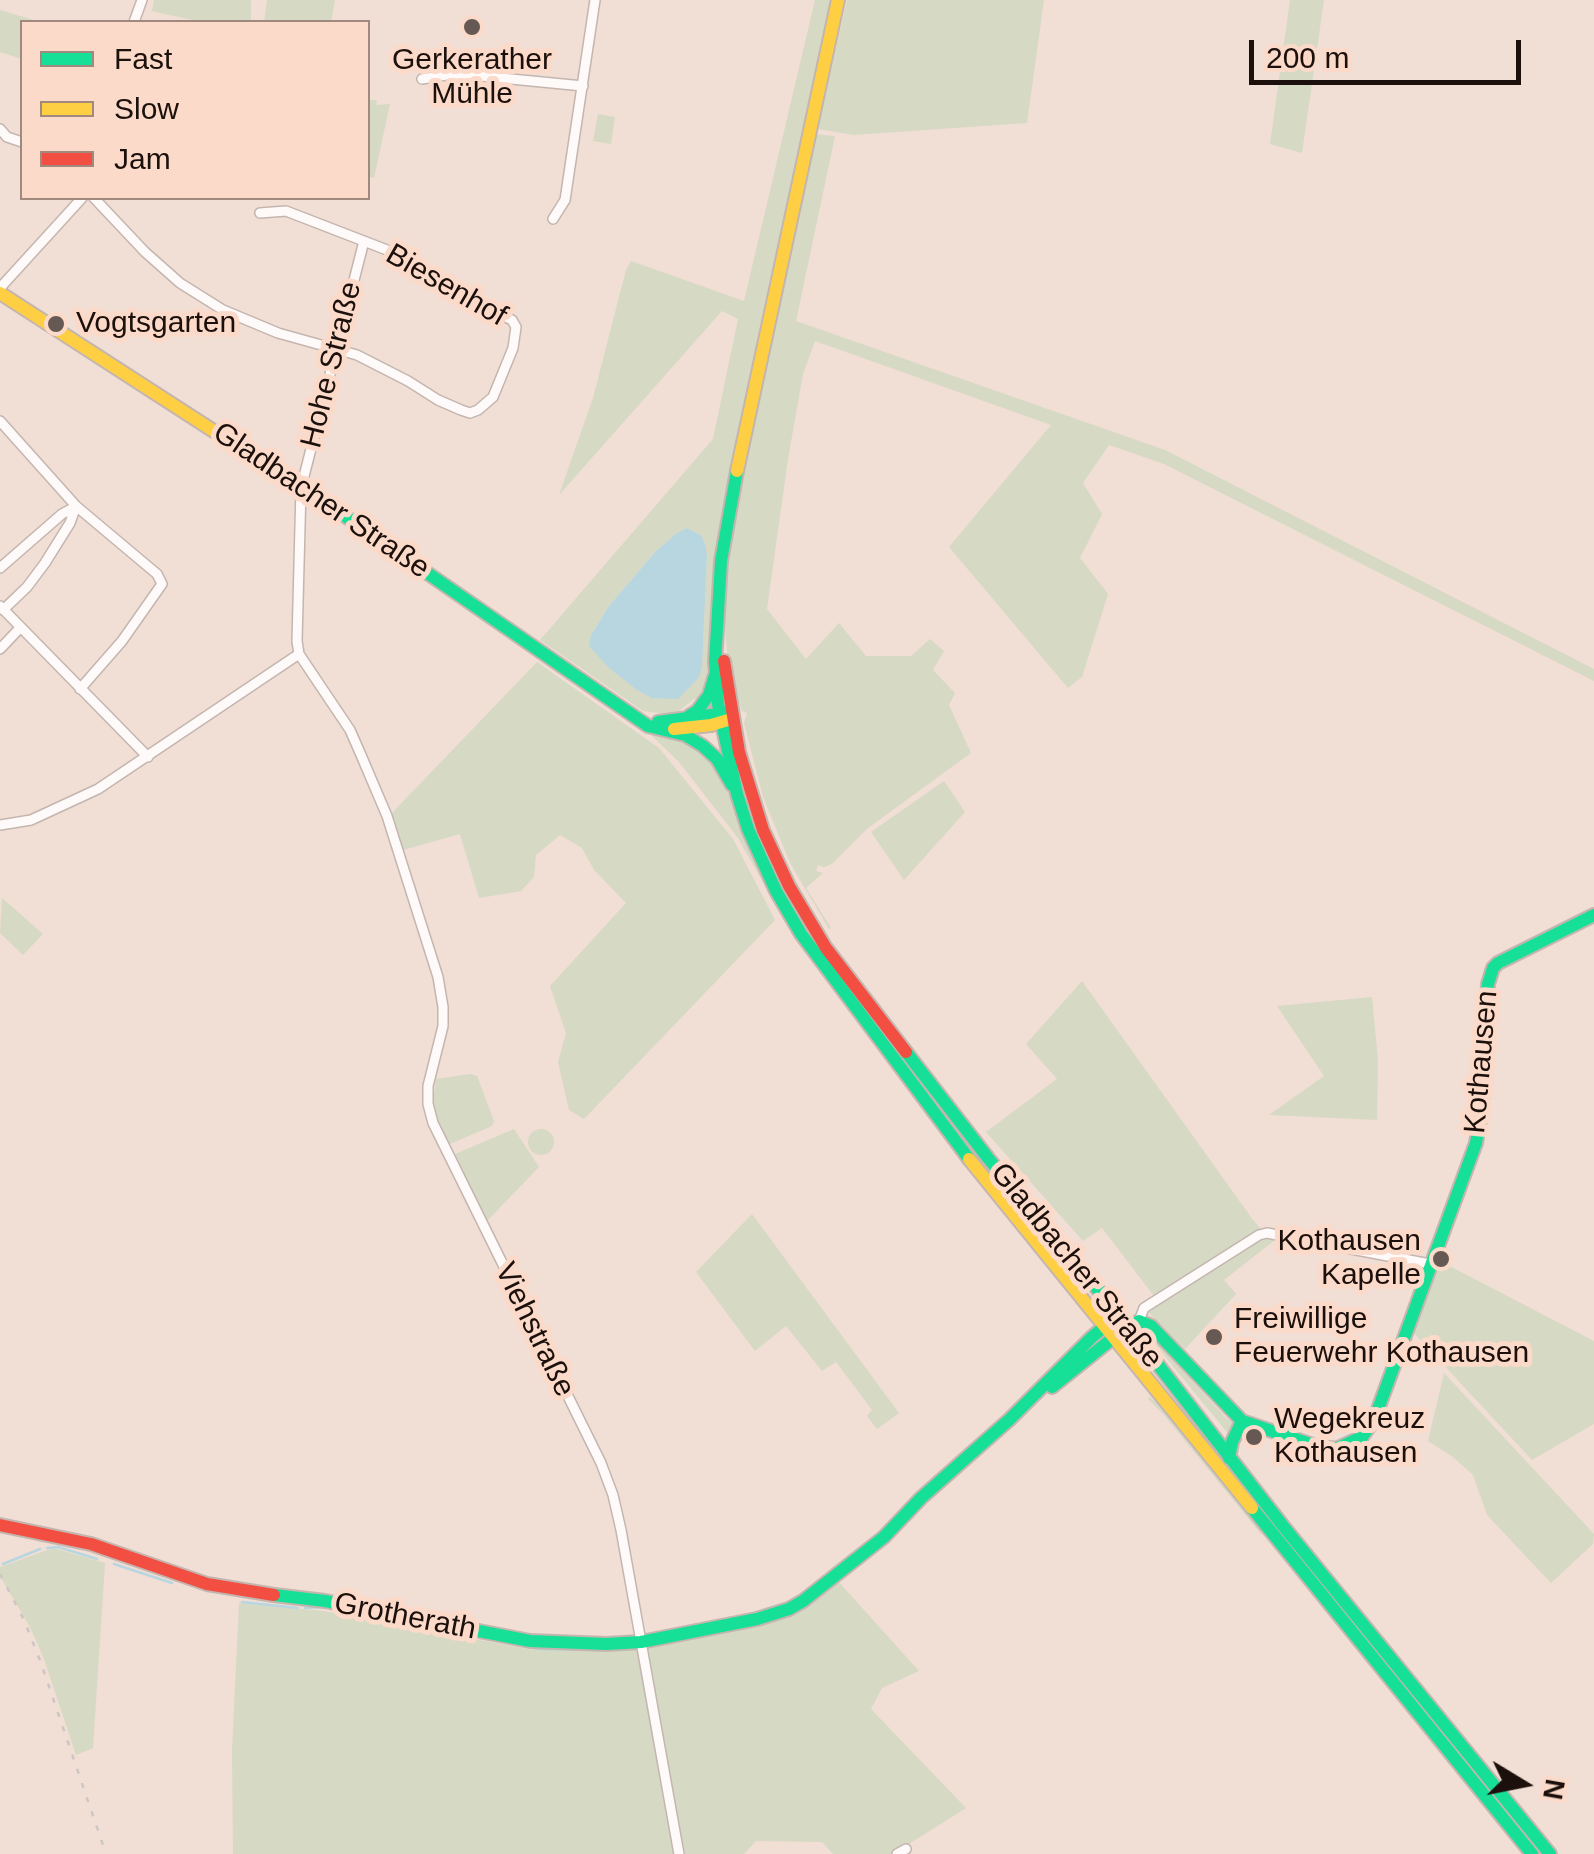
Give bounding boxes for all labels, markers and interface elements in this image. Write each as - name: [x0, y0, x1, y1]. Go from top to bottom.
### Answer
- marker: Gerkerather Mühle: [461, 16, 483, 38]
- legend: [20, 20, 370, 200]
- scale bar: [1254, 20, 1526, 82]
- text: 200 m: [1266, 41, 1349, 74]
- text: Fast: [114, 42, 172, 75]
- place label: Gerkerather Mühle: [392, 43, 552, 114]
- text: Slow: [114, 92, 179, 125]
- text: Jam: [114, 142, 171, 175]
- street label: Biesenhof: [379, 237, 513, 335]
- street label: Hohe Straße: [294, 278, 370, 452]
- place label: Vogtsgarten: [76, 306, 236, 342]
- marker: Vogtsgarten: [45, 313, 67, 335]
- street label: Gladbacher Straße: [206, 415, 436, 587]
- street label: Kothausen: [1458, 989, 1506, 1135]
- street label: Gladbacher Straße: [982, 1156, 1170, 1376]
- place label: Kothausen Kapelle: [1278, 1224, 1421, 1294]
- marker: Kothausen Kapelle: [1430, 1248, 1452, 1270]
- street label: Viehstraße: [486, 1257, 582, 1403]
- place label: Freiwillige Feuerwehr Kothausen: [1234, 1302, 1529, 1372]
- marker: Freiwillige Feuerwehr Kothausen: [1203, 1326, 1225, 1348]
- place label: Wegekreuz Kothausen: [1274, 1402, 1425, 1472]
- marker: Wegekreuz Kothausen: [1243, 1426, 1265, 1448]
- street label: Grotherath: [331, 1586, 479, 1648]
- north arrow: [1474, 1734, 1574, 1834]
- text: N: [1537, 1777, 1571, 1802]

